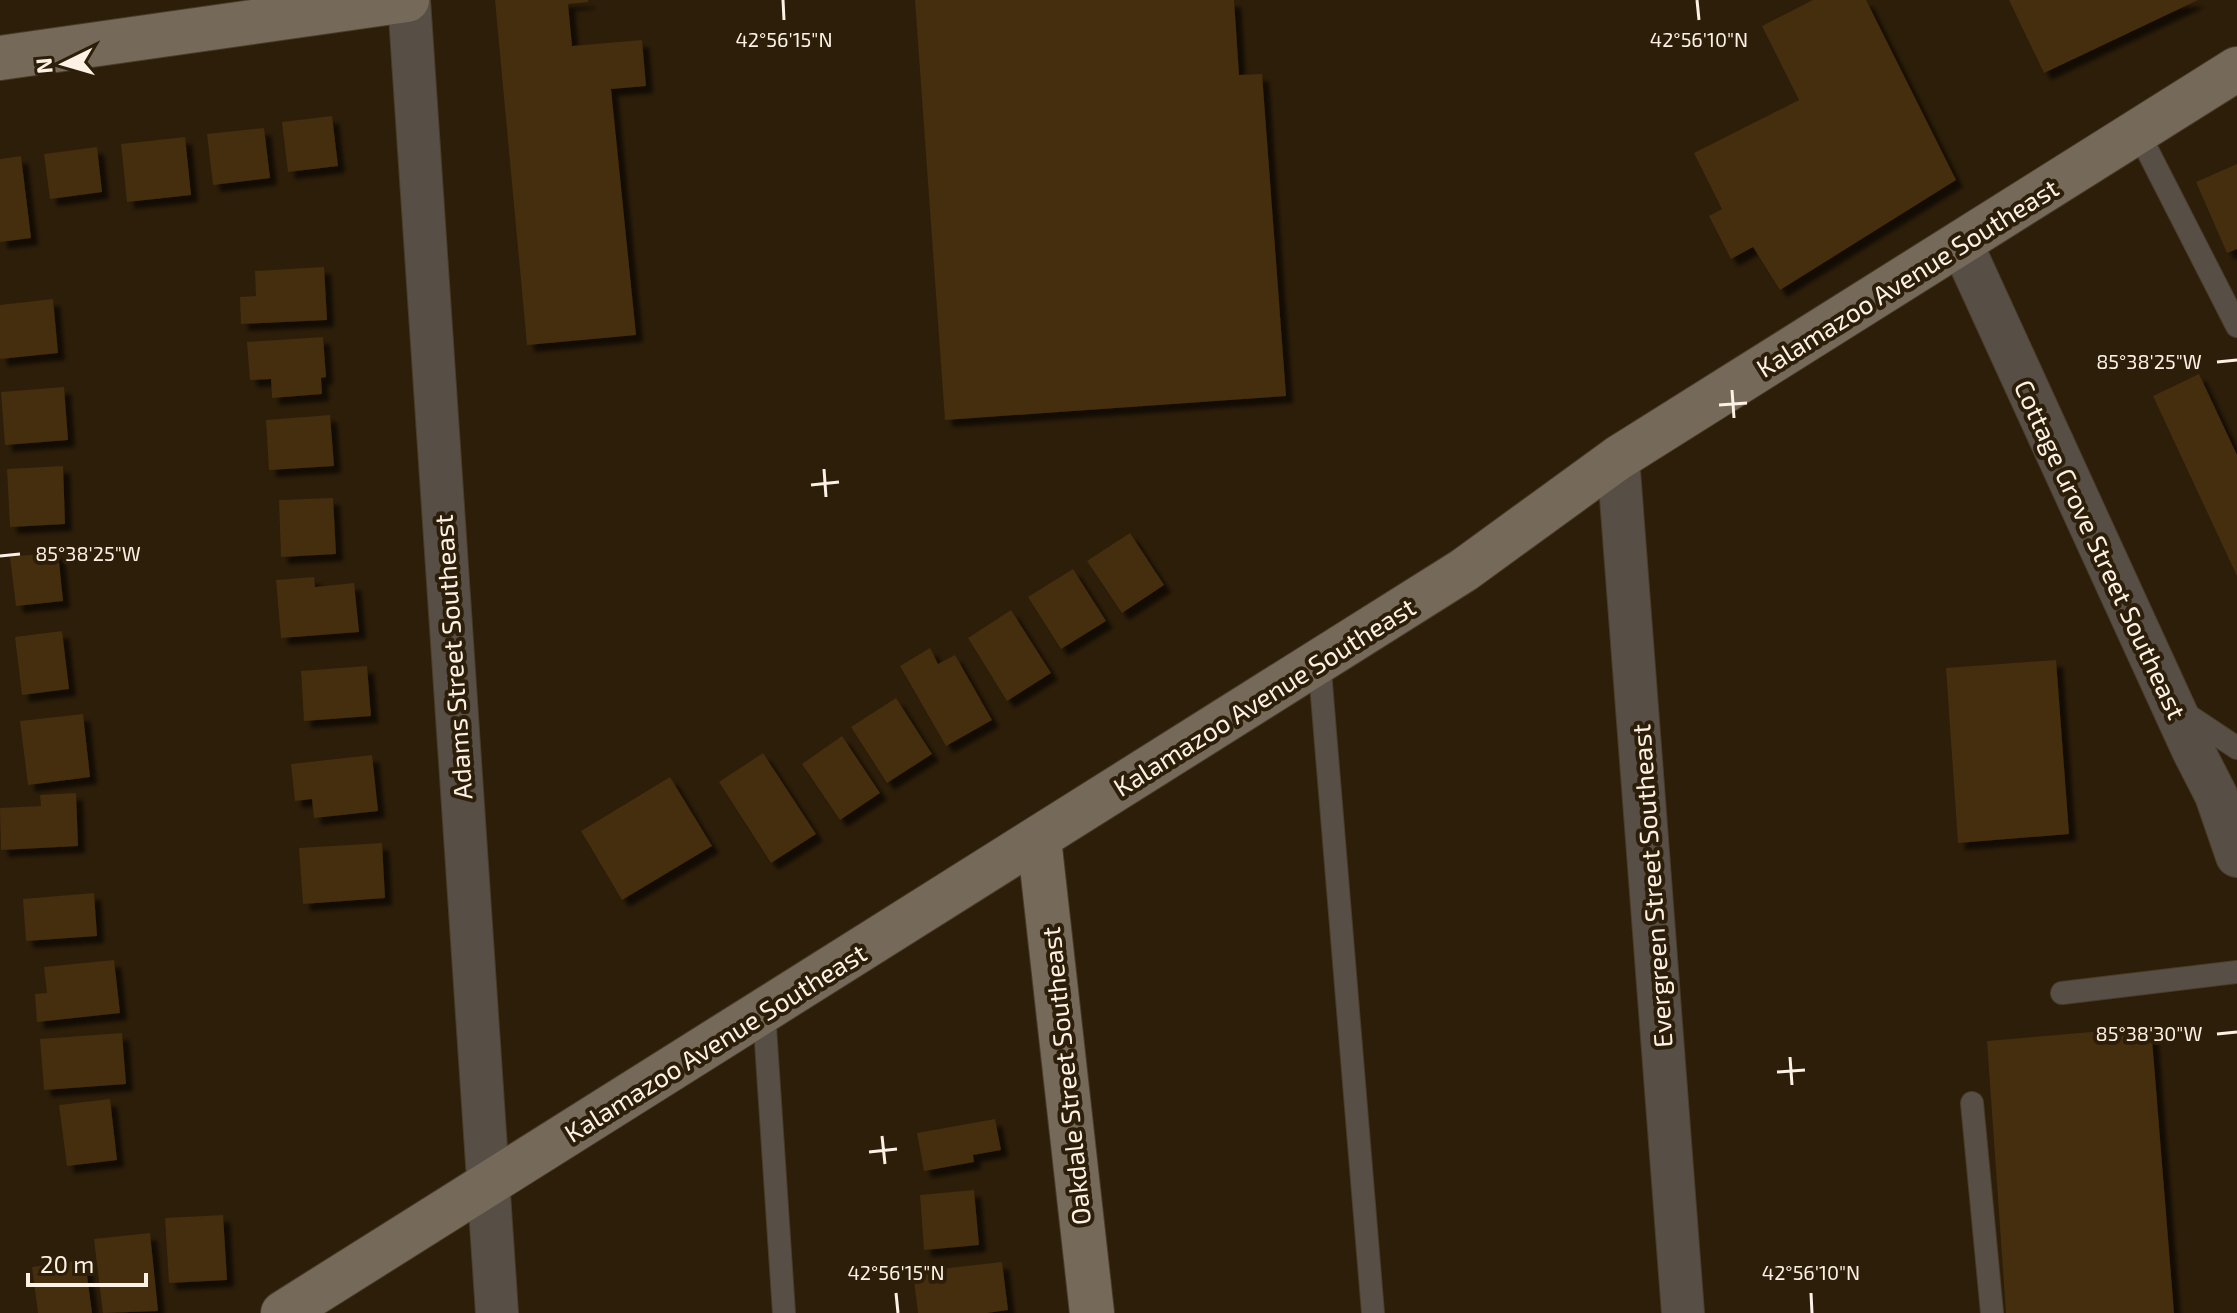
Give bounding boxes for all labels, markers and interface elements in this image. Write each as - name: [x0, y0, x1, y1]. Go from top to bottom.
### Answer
- north arrow: [24, 24, 104, 104]
- text: 42°56'15"N: [736, 27, 832, 51]
- text: 42°56'10"N: [1650, 27, 1748, 51]
- text: N: [29, 57, 57, 75]
- street label: Kalamazoo Avenue Southeast: [1750, 171, 2064, 383]
- text: 85°38'25"W: [2096, 349, 2202, 373]
- street label: Cottage Grove Street Southeast: [2009, 374, 2193, 724]
- street label: Adams Street Southeast: [427, 513, 477, 801]
- text: 85°38'25"W: [35, 541, 141, 565]
- street label: Kalamazoo Avenue Southeast: [1107, 590, 1421, 802]
- street label: Evergreen Street Southeast: [1624, 723, 1678, 1049]
- street label: Oakdale Street Southeast: [1034, 925, 1096, 1227]
- street label: Kalamazoo Avenue Southeast: [558, 936, 872, 1148]
- text: 85°38'30"W: [2096, 1021, 2202, 1045]
- scale bar: [28, 1237, 146, 1287]
- text: 20 m: [40, 1249, 94, 1278]
- text: 42°56'15"N: [848, 1260, 944, 1284]
- text: 42°56'10"N: [1762, 1260, 1860, 1284]

